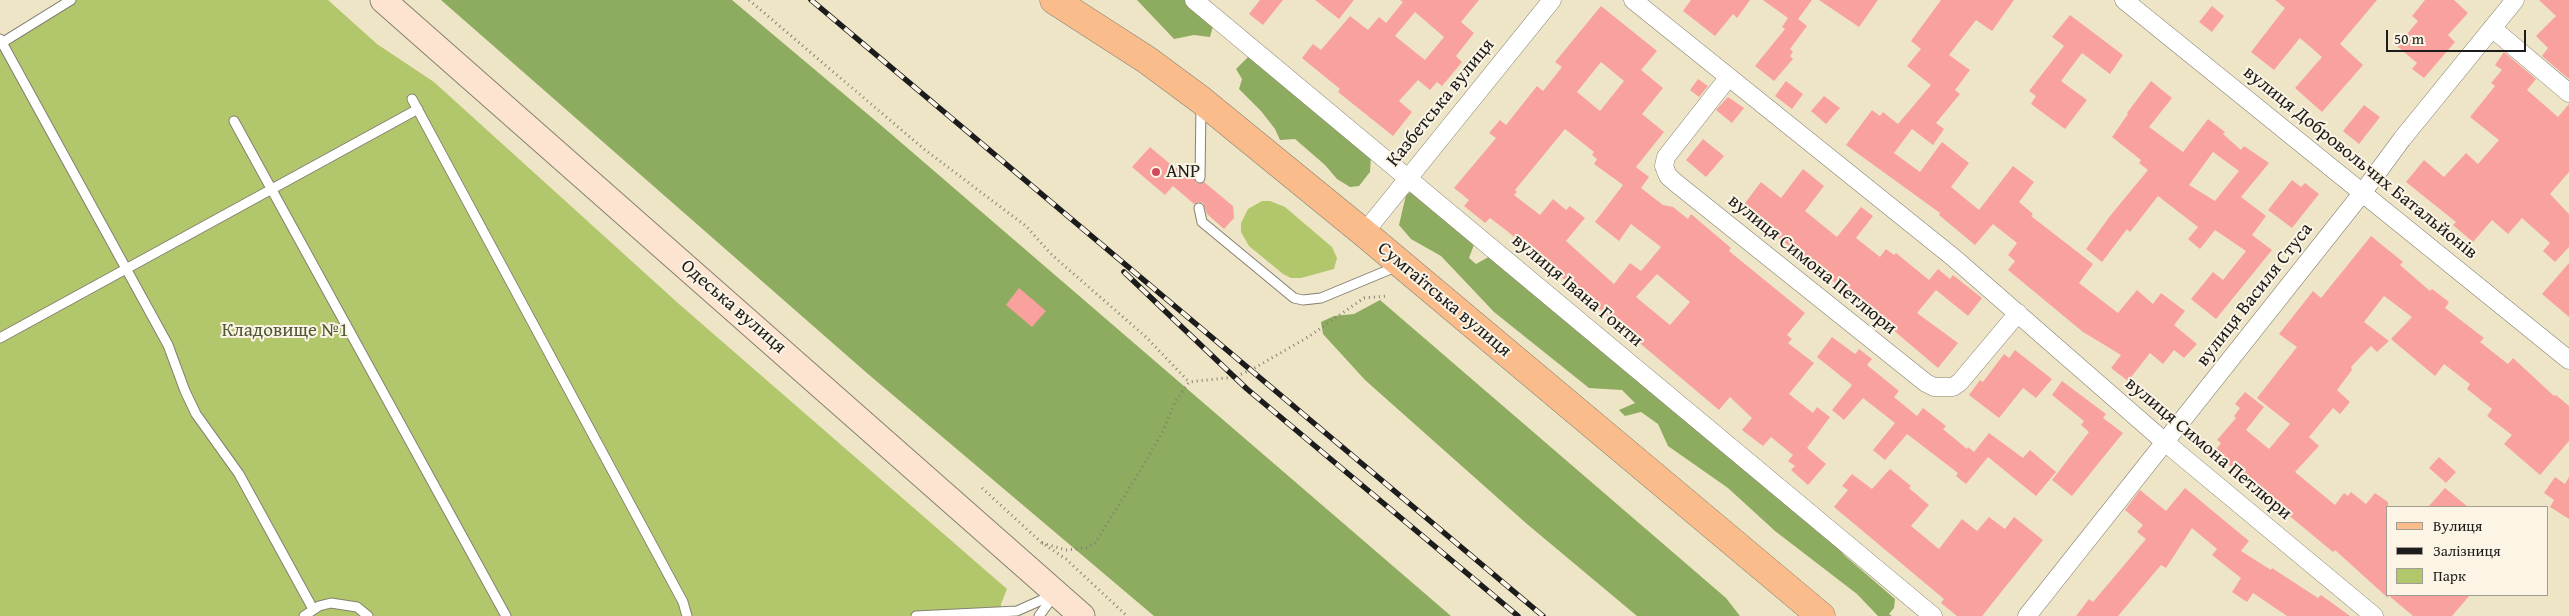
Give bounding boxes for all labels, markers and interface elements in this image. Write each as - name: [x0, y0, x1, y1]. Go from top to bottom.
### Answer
- scale bar: [2389, 20, 2529, 52]
- text: 50 m: [2394, 28, 2424, 49]
- street label: Казбетська вулиця: [1382, 34, 1500, 172]
- street label: вулиця Добровольчих Батальйонів: [2238, 61, 2482, 265]
- place label: ANP: [1166, 161, 1200, 183]
- marker: ANP: [1150, 166, 1162, 178]
- street label: вулиця Симона Петлюри: [1723, 190, 1901, 340]
- street label: вулиця Василя Стуса: [2192, 219, 2318, 371]
- street label: вулиця Івана Гонти: [1507, 230, 1647, 352]
- street label: Сумгаїтська вулиця: [1373, 237, 1515, 363]
- street label: Одеська вулиця: [676, 255, 790, 359]
- park label: Кладовище №1: [222, 320, 348, 342]
- street label: вулиця Симона Петлюри: [2120, 373, 2296, 525]
- legend: [2386, 506, 2549, 596]
- text: Вулиця: [2433, 515, 2482, 536]
- text: Залізниця: [2433, 540, 2501, 561]
- text: Парк: [2433, 565, 2466, 586]

